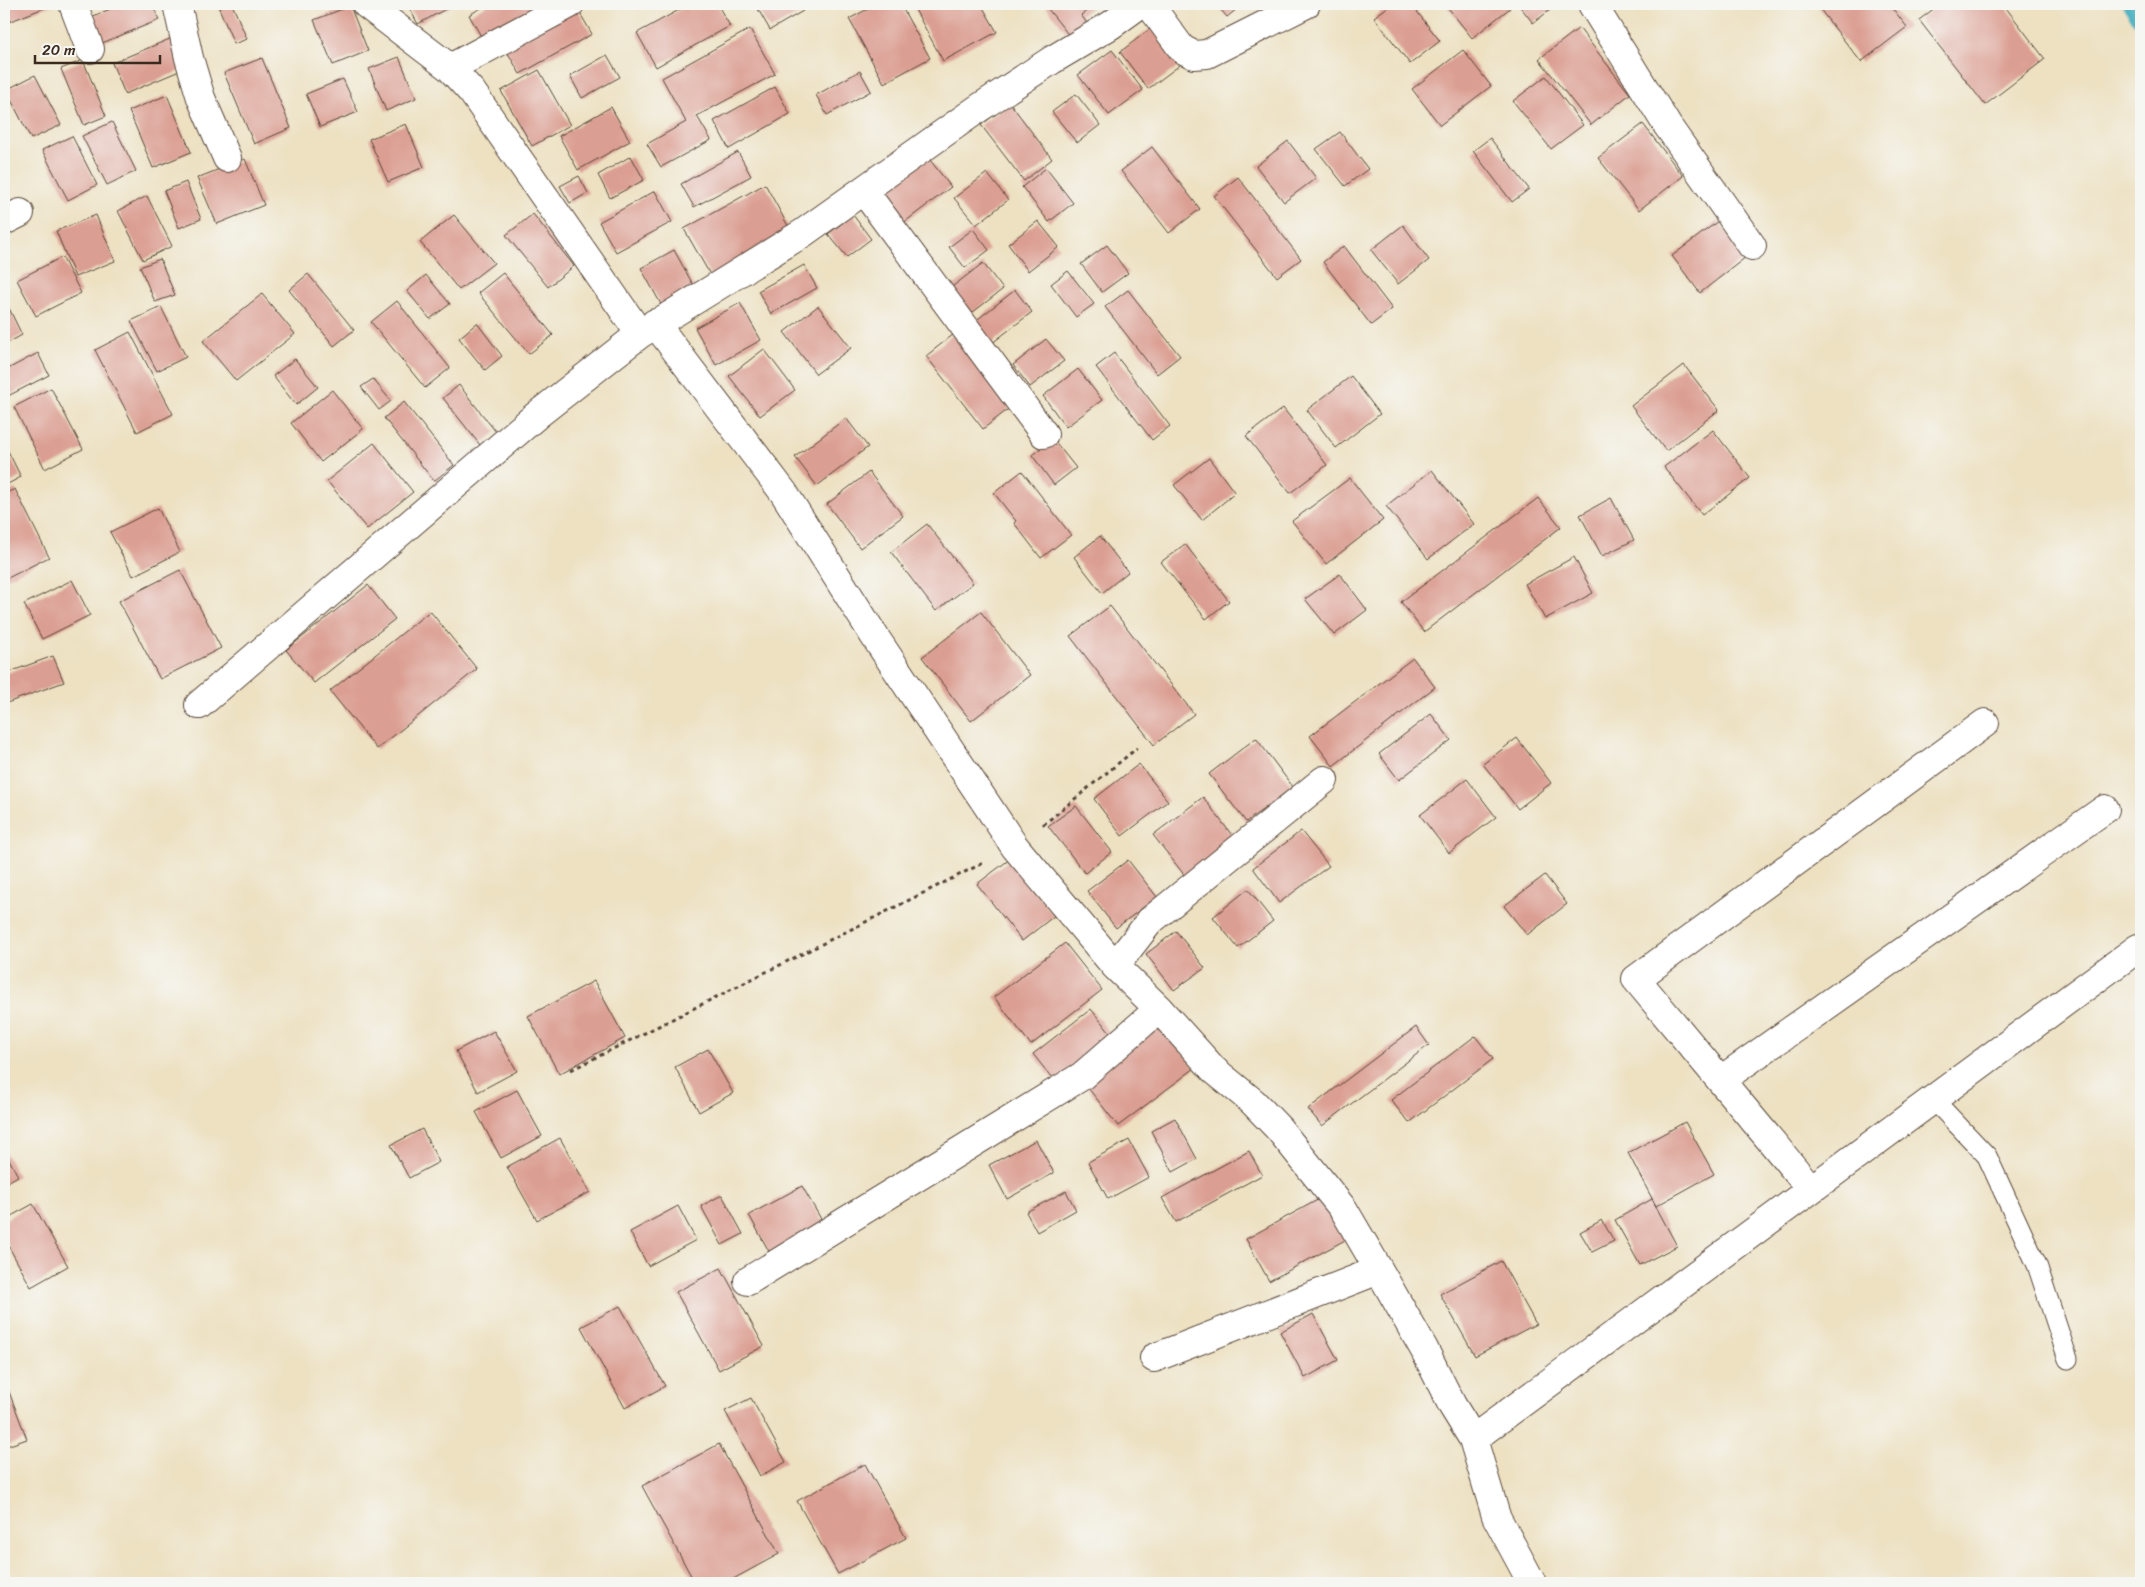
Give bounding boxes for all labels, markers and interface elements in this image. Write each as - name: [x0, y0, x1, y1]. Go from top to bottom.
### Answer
- scale bar: [35, 32, 160, 64]
- text: 20 m: [42, 37, 76, 63]

